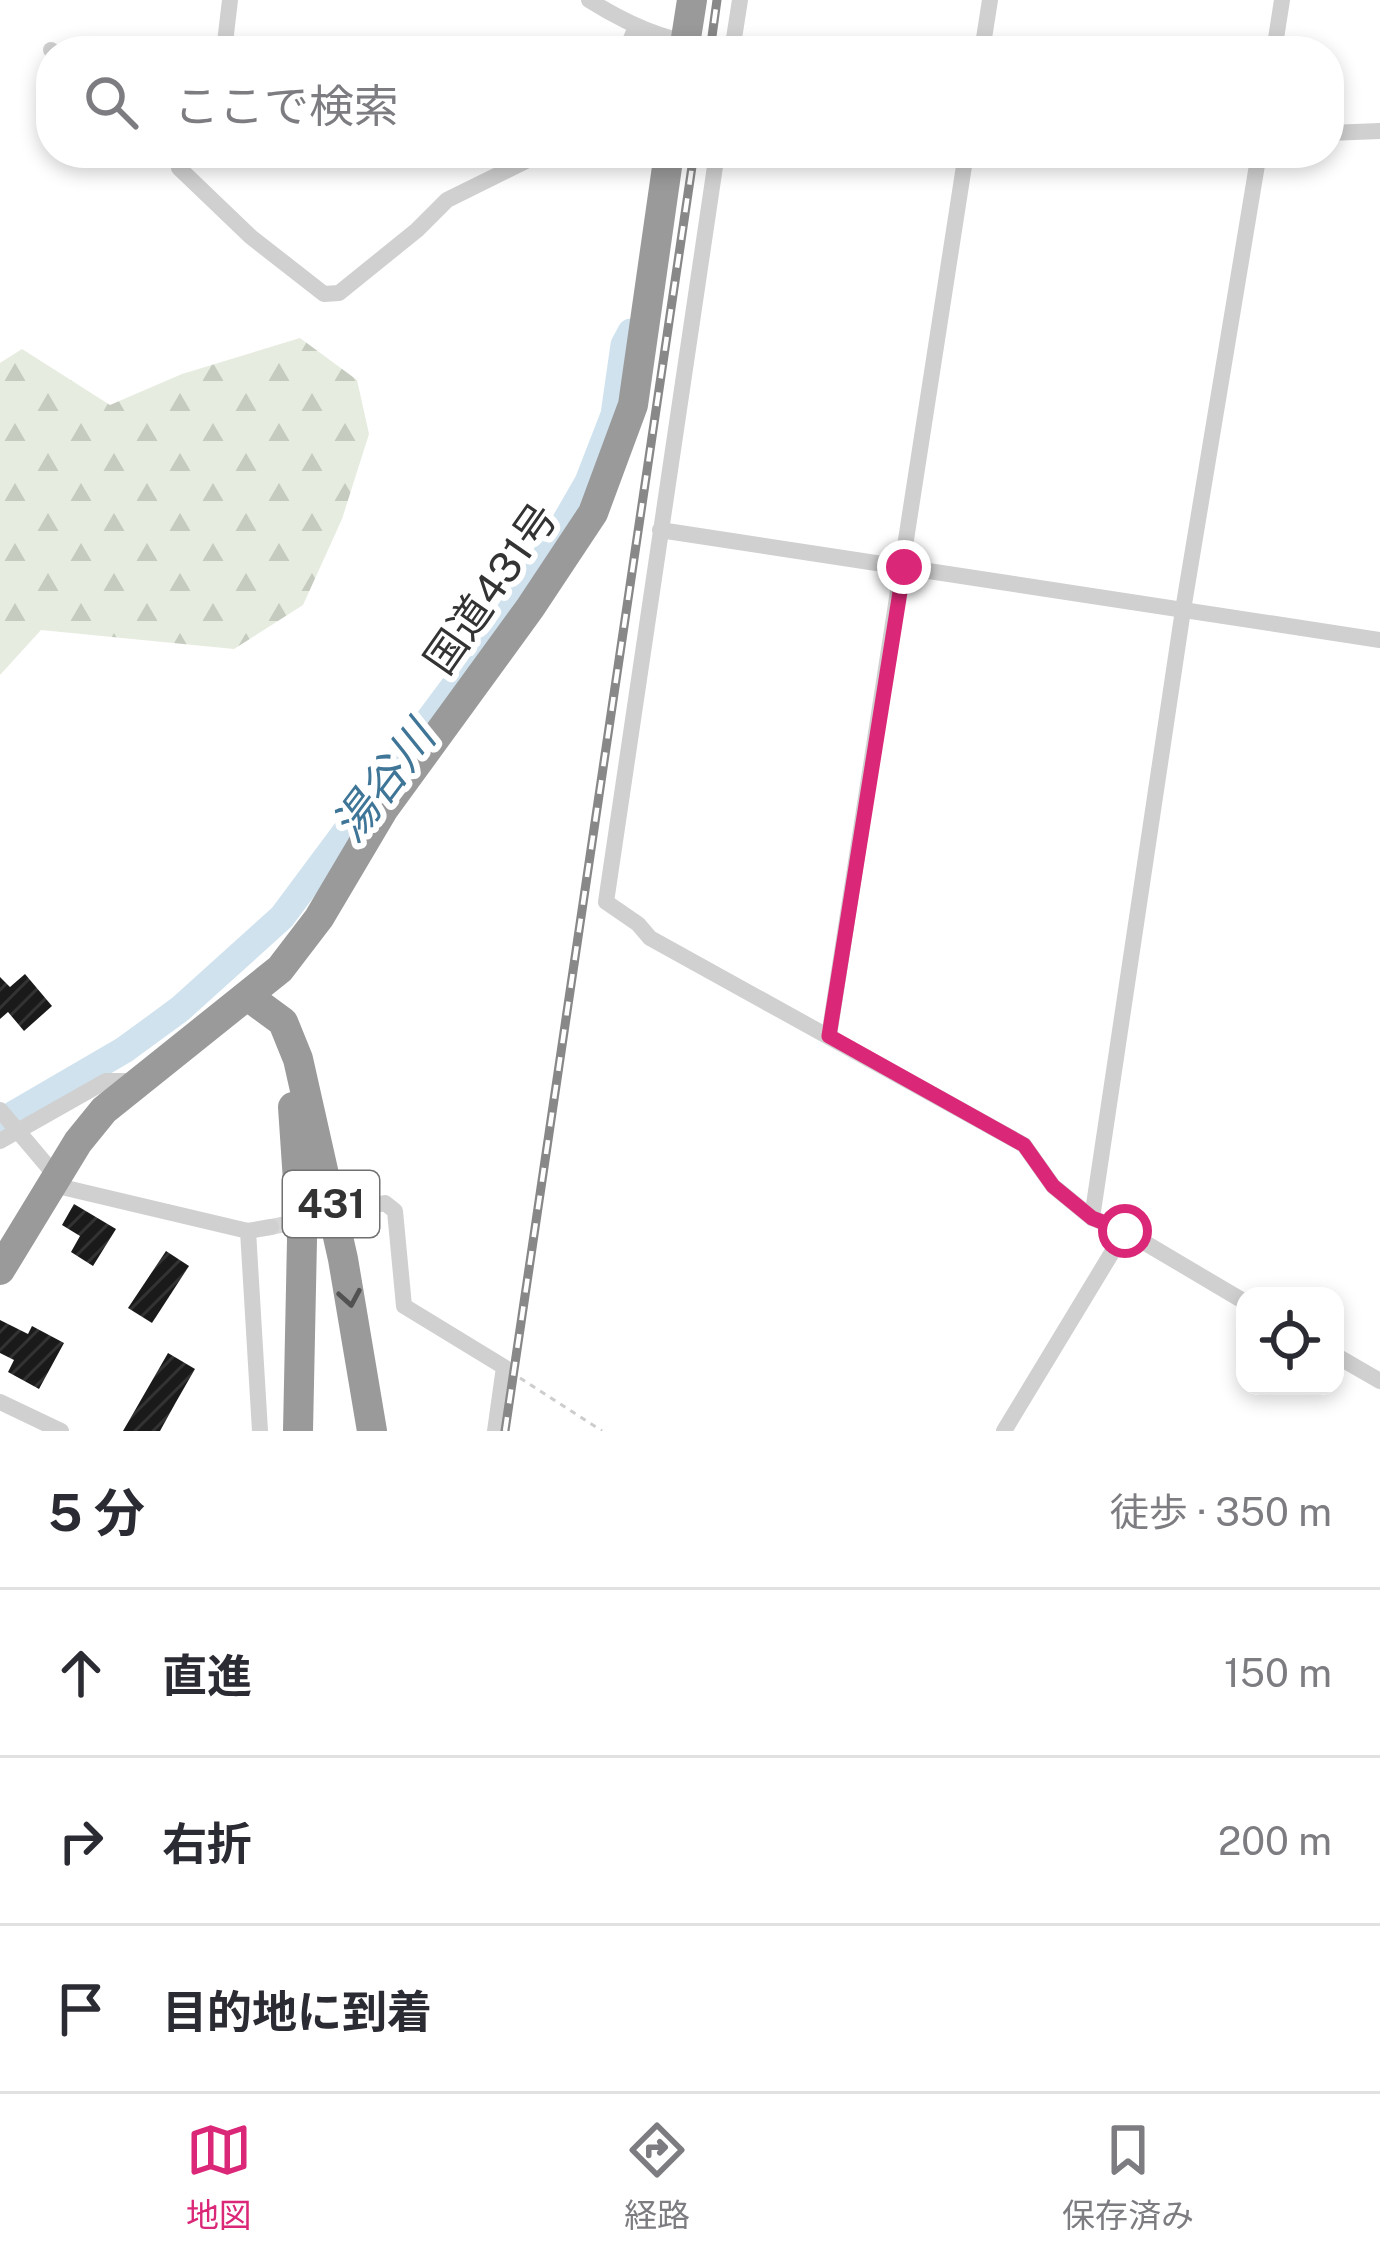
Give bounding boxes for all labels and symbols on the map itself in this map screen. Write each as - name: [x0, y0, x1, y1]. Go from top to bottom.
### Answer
- street label: 国道431号: [414, 494, 566, 682]
- route end: [877, 540, 931, 594]
- water label: 湯谷川: [321, 708, 447, 851]
- road number: 431: [283, 1171, 379, 1237]
- route start: [1098, 1204, 1152, 1258]
- one-way arrow: [336, 1287, 361, 1307]

